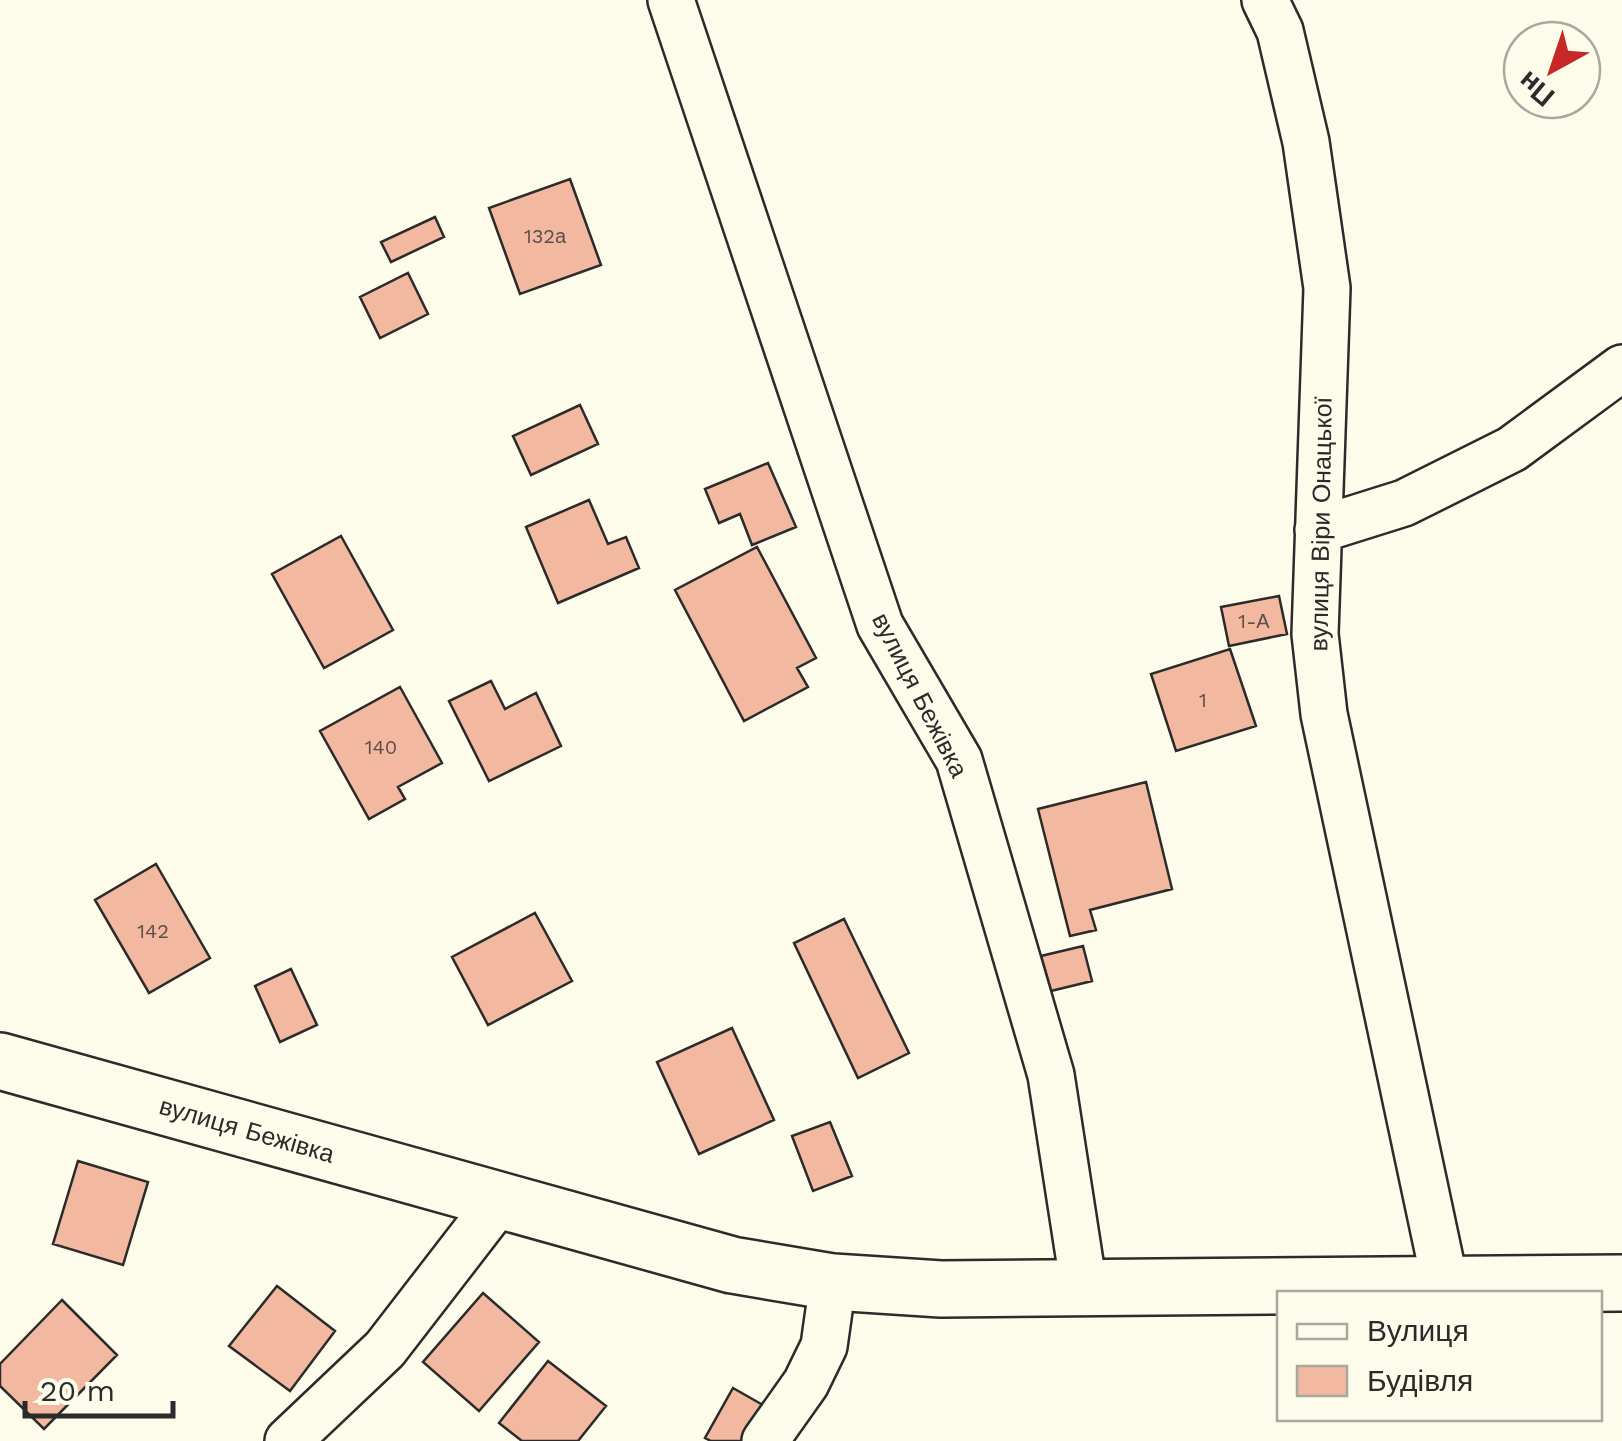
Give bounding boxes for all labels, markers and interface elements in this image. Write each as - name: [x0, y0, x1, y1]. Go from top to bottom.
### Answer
- north arrow: [1502, 20, 1602, 120]
- text: Пн: [1511, 64, 1561, 113]
- house number: 132а: [524, 224, 567, 248]
- street label: вулиця Віри Онацької: [1304, 396, 1338, 652]
- street label: вулиця Бежівка: [866, 608, 974, 782]
- house number: 1-А: [1238, 609, 1270, 633]
- house number: 1: [1199, 688, 1207, 712]
- house number: 140: [365, 735, 397, 759]
- house number: 142: [137, 919, 169, 943]
- street label: вулиця Бежівка: [156, 1091, 338, 1169]
- legend: [1277, 1291, 1602, 1421]
- text: Вулиця: [1367, 1313, 1469, 1348]
- scale bar: [25, 1356, 172, 1418]
- text: Будівля: [1367, 1363, 1473, 1398]
- text: 20 m: [40, 1373, 115, 1408]

